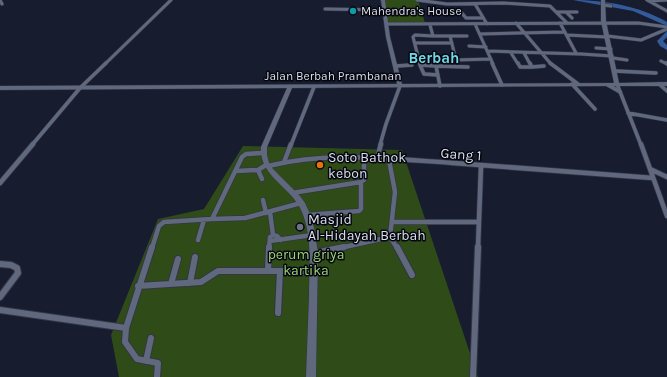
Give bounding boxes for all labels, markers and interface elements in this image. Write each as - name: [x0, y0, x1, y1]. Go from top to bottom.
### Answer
- place label: Mahendra's House: [361, 4, 462, 18]
- marker: Mahendra's House: [348, 6, 358, 16]
- district label: Berbah: [409, 49, 459, 67]
- street label: Jalan Berbah Prambanan: [265, 69, 401, 83]
- street label: Gang 1: [440, 145, 482, 164]
- place label: Soto Bathok kebon: [328, 149, 406, 182]
- marker: Soto Bathok kebon: [315, 160, 325, 170]
- place label: Masjid Al-Hidayah Berbah: [308, 211, 426, 244]
- marker: Masjid Al-Hidayah Berbah: [295, 222, 305, 232]
- park label: perum griya kartika: [268, 246, 344, 279]

